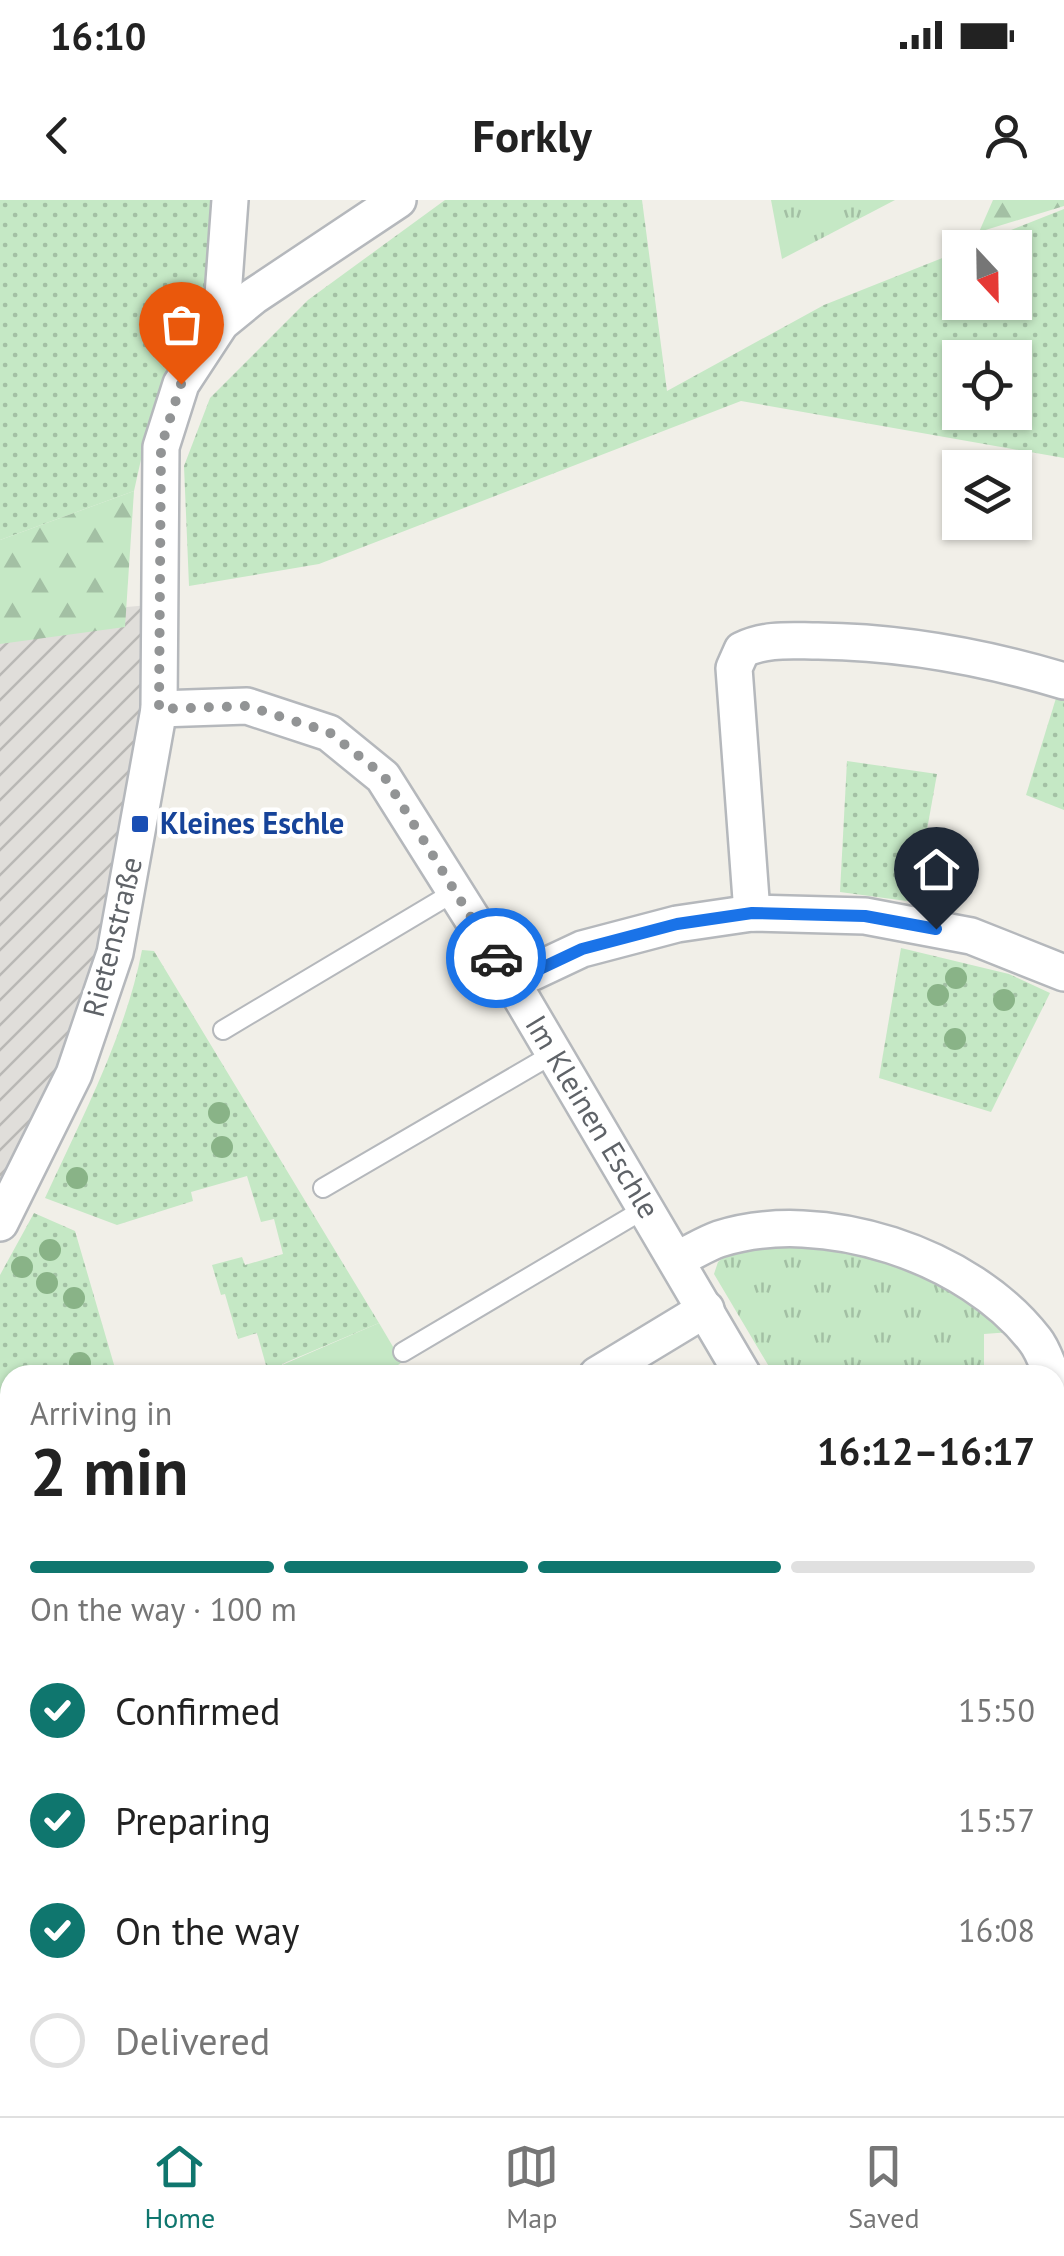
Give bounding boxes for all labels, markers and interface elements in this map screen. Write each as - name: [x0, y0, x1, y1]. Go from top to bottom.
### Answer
- text: 16:10: [50, 11, 146, 60]
- text: Forkly: [472, 106, 592, 164]
- icon: back: [30, 108, 85, 163]
- icon: person: [979, 108, 1034, 163]
- north arrow: [942, 230, 1032, 320]
- map controls: [942, 230, 1032, 540]
- pin: [139, 282, 224, 385]
- icon: bag: [154, 297, 209, 352]
- button: locate: [942, 340, 1032, 430]
- button: layers: [942, 450, 1032, 540]
- place label: Kleines Eschle: [160, 803, 344, 842]
- marker: Kleines Eschle: [129, 813, 151, 835]
- pin: [894, 827, 979, 930]
- icon: home: [909, 842, 964, 897]
- street label: Rietenstraße: [73, 853, 150, 1021]
- courier: [446, 908, 546, 1008]
- icon: car: [469, 931, 524, 986]
- street label: Im Kleinen Eschle: [517, 1008, 669, 1225]
- text: Arriving in: [30, 1392, 172, 1434]
- text: 16:12–16:17: [817, 1426, 1035, 1475]
- text: 2 min: [30, 1429, 189, 1513]
- text: On the way · 100 m: [30, 1588, 297, 1630]
- icon: check: [30, 1683, 85, 1738]
- text: Confirmed: [115, 1686, 281, 1735]
- text: 15:50: [958, 1689, 1035, 1731]
- icon: check: [30, 1793, 85, 1848]
- text: Preparing: [115, 1796, 271, 1845]
- text: 15:57: [958, 1799, 1035, 1841]
- icon: check: [30, 1903, 85, 1958]
- text: On the way: [115, 1906, 300, 1955]
- text: 16:08: [958, 1909, 1035, 1951]
- text: Delivered: [115, 2016, 270, 2065]
- tab: Home: [144, 2139, 215, 2236]
- tab: Map: [504, 2139, 559, 2236]
- tab: Saved: [848, 2139, 919, 2236]

